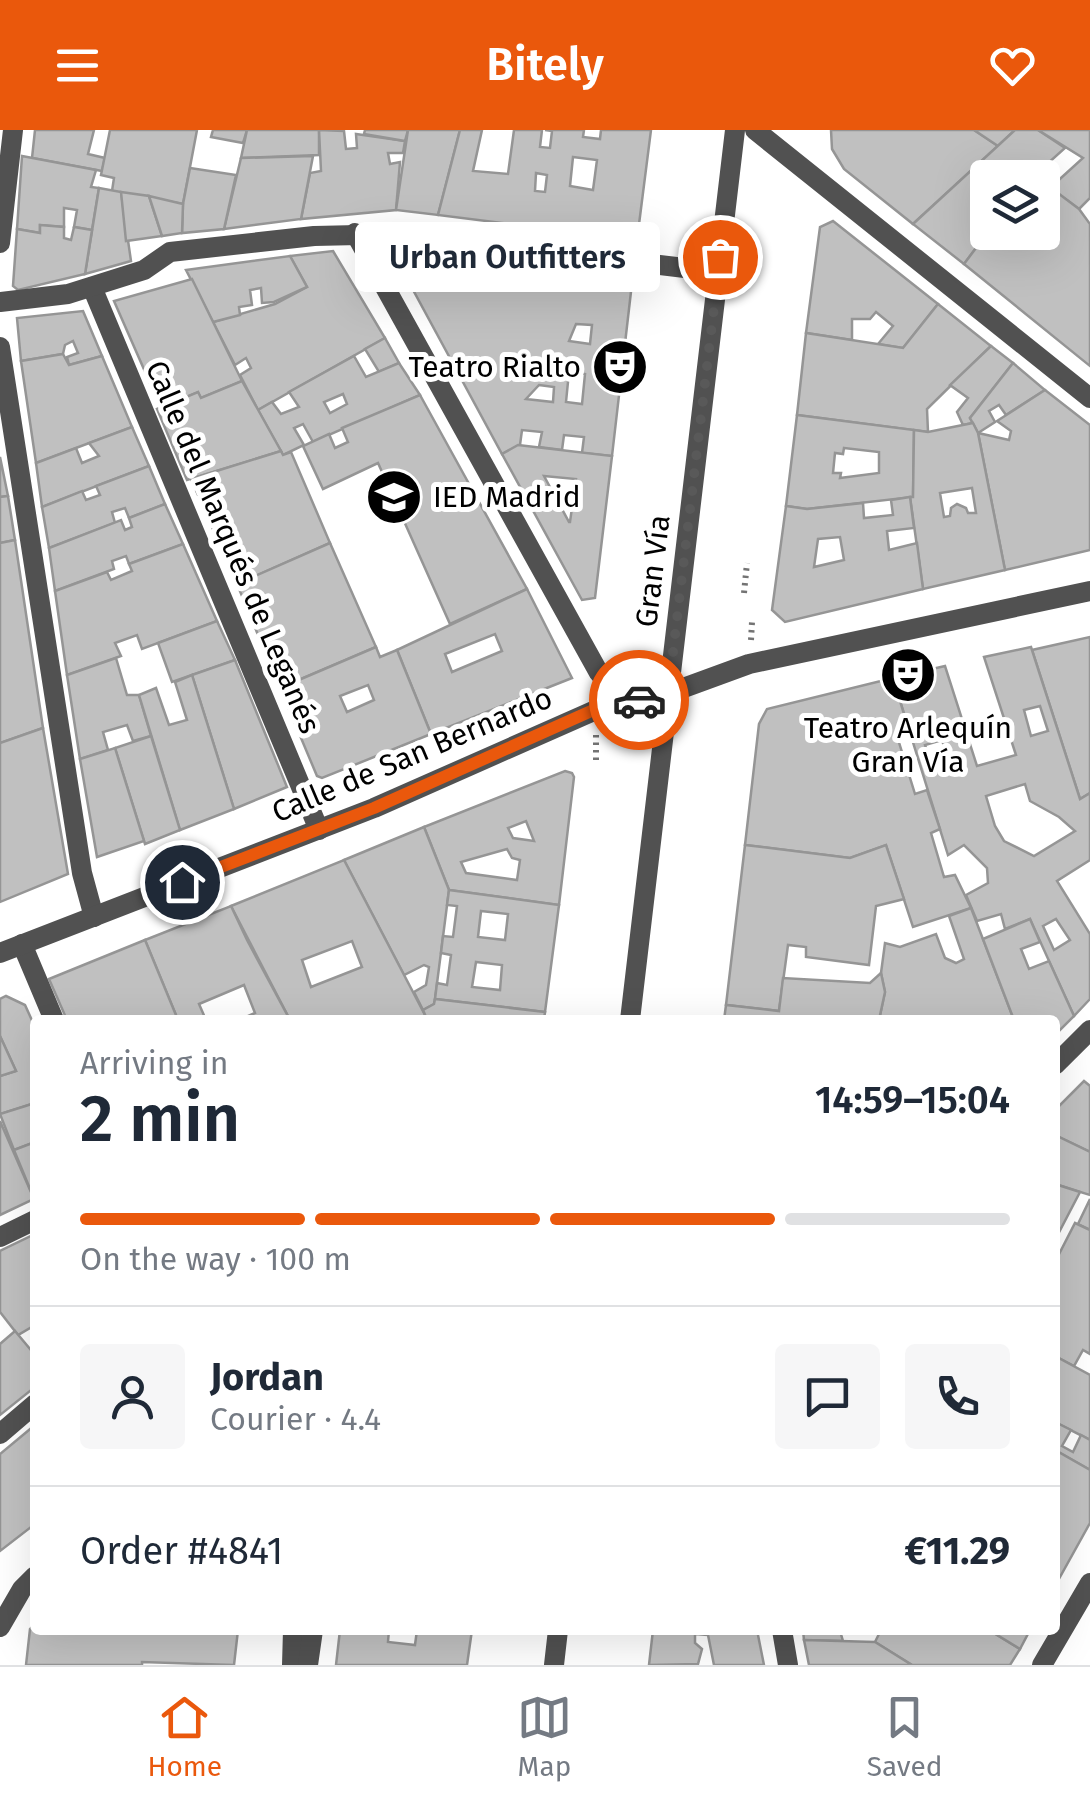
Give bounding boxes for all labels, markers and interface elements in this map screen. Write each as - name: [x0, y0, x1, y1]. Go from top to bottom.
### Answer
- icon: menu: [50, 38, 105, 93]
- text: Bitely: [486, 38, 604, 92]
- icon: heart: [985, 38, 1040, 93]
- map controls: [970, 160, 1060, 250]
- button: layers: [970, 160, 1060, 250]
- pin: [678, 215, 763, 300]
- callout: Urban Outfitters: [355, 222, 660, 292]
- icon: bag: [693, 230, 748, 285]
- text: Urban Outfitters: [389, 238, 626, 276]
- theatre icon: Teatro Rialto: [590, 337, 650, 397]
- place label: Teatro Rialto: [408, 349, 581, 385]
- street label: Calle del Marqués de Leganés: [138, 355, 328, 739]
- school or university icon: IED Madrid: [364, 467, 424, 527]
- place label: IED Madrid: [433, 479, 581, 515]
- street label: Gran Vía: [628, 513, 678, 629]
- theatre icon: Teatro Arlequín Gran Vía: [878, 645, 938, 705]
- courier: [589, 650, 689, 750]
- icon: car: [612, 673, 667, 728]
- street label: Calle de San Bernardo: [266, 680, 558, 830]
- place label: Teatro Arlequín Gran Vía: [804, 710, 1012, 780]
- pin: [140, 840, 225, 925]
- icon: home: [155, 855, 210, 910]
- text: Arriving in: [80, 1044, 228, 1082]
- text: 14:59–15:04: [815, 1077, 1010, 1123]
- text: 2 min: [80, 1080, 240, 1158]
- text: On the way · 100 m: [80, 1240, 351, 1278]
- button: person: [80, 1344, 185, 1449]
- button: chat: [775, 1344, 880, 1449]
- button: phone: [905, 1344, 1010, 1449]
- text: Jordan: [210, 1354, 324, 1400]
- text: Courier · 4.4: [210, 1400, 381, 1438]
- text: Order #4841: [80, 1528, 283, 1574]
- text: €11.29: [904, 1528, 1010, 1574]
- tab: Home: [147, 1690, 222, 1783]
- tab: Map: [517, 1690, 572, 1783]
- tab: Saved: [867, 1690, 943, 1783]

